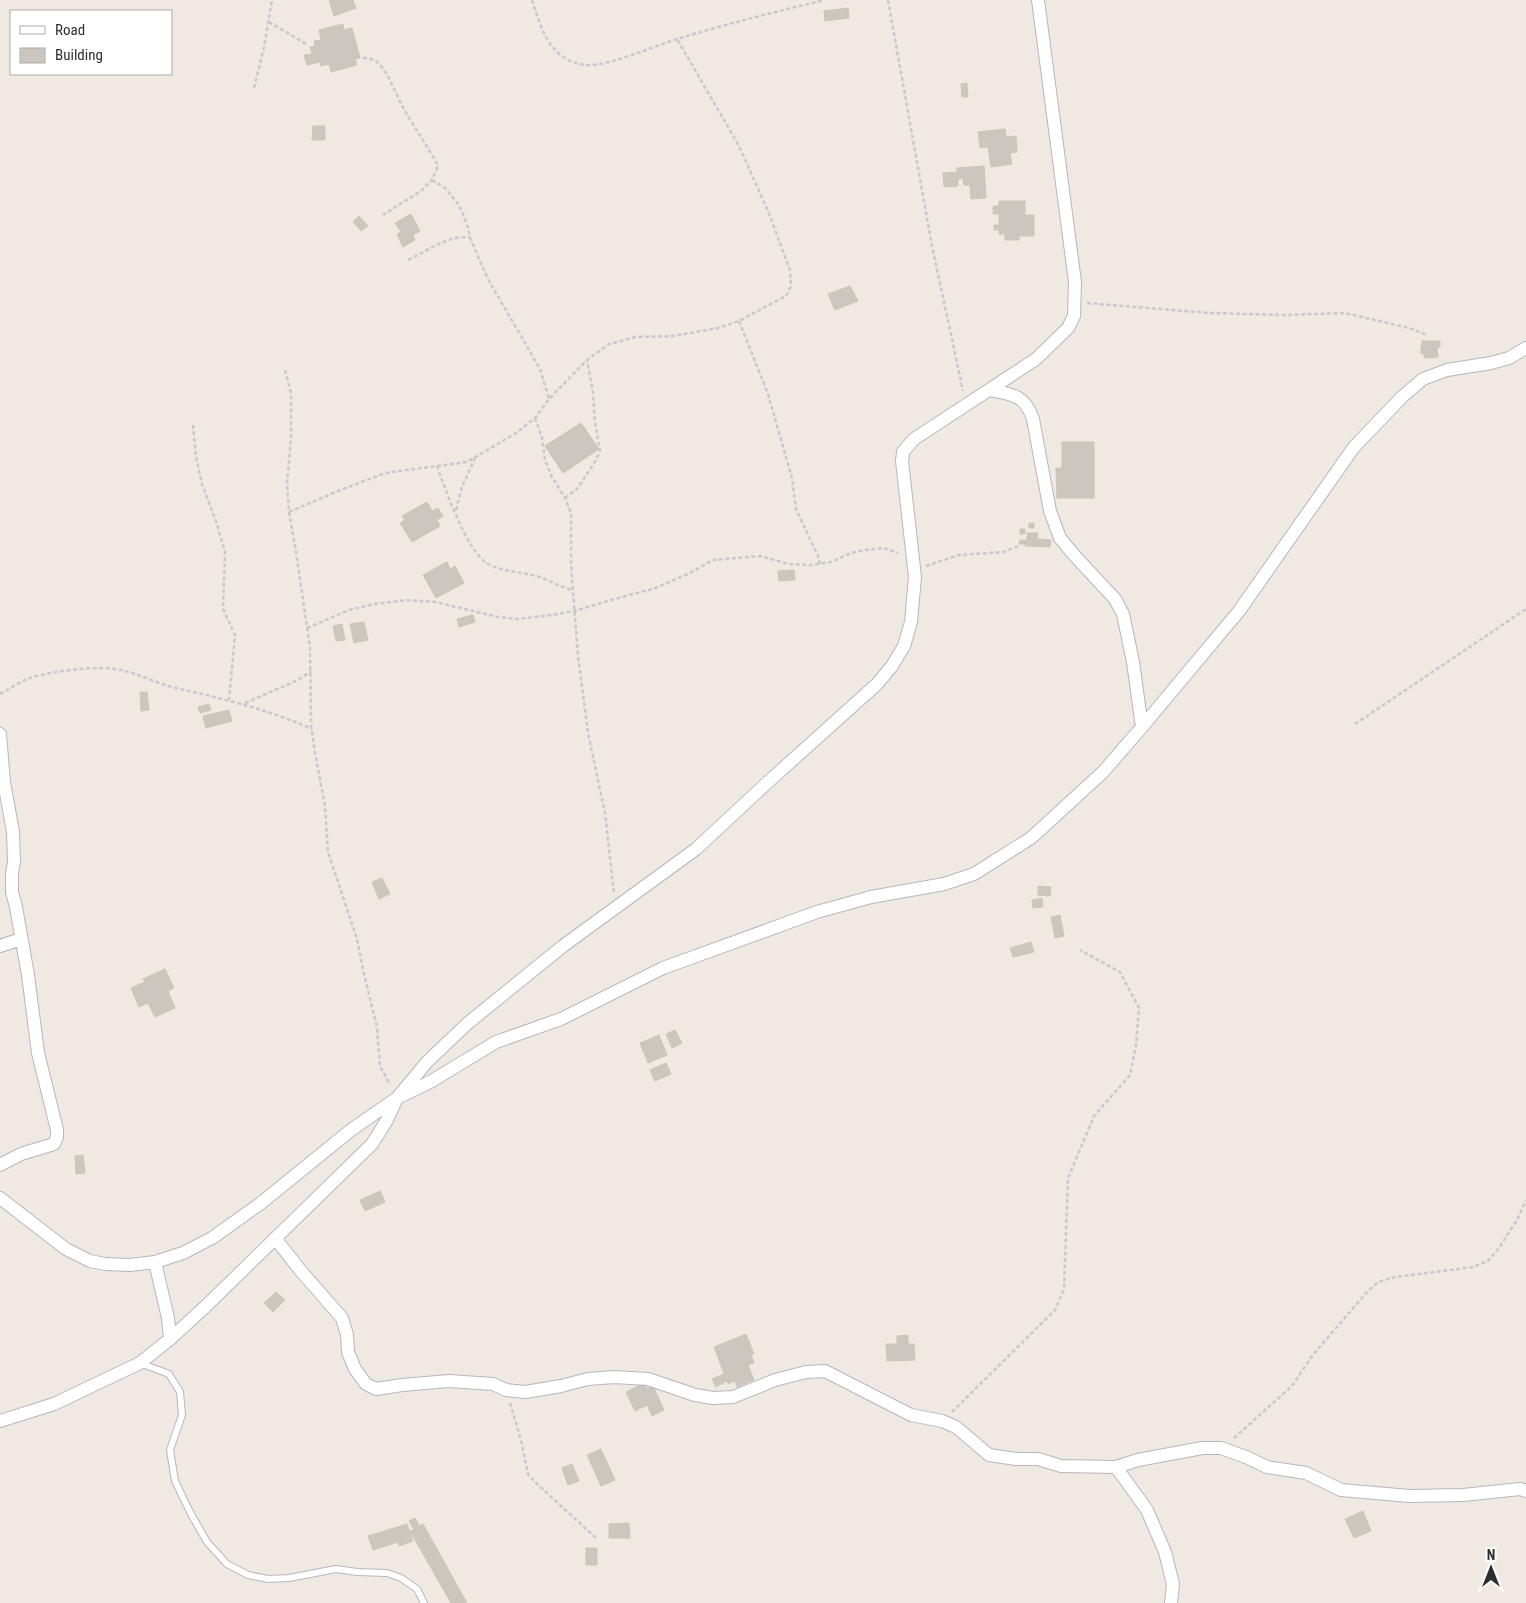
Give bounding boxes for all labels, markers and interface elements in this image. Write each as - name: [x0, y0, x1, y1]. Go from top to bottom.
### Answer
- legend: [10, 10, 172, 75]
- text: Road: [55, 21, 85, 39]
- text: Building: [55, 46, 103, 64]
- north arrow: [1466, 1543, 1516, 1593]
- text: N: [1487, 1547, 1495, 1563]

